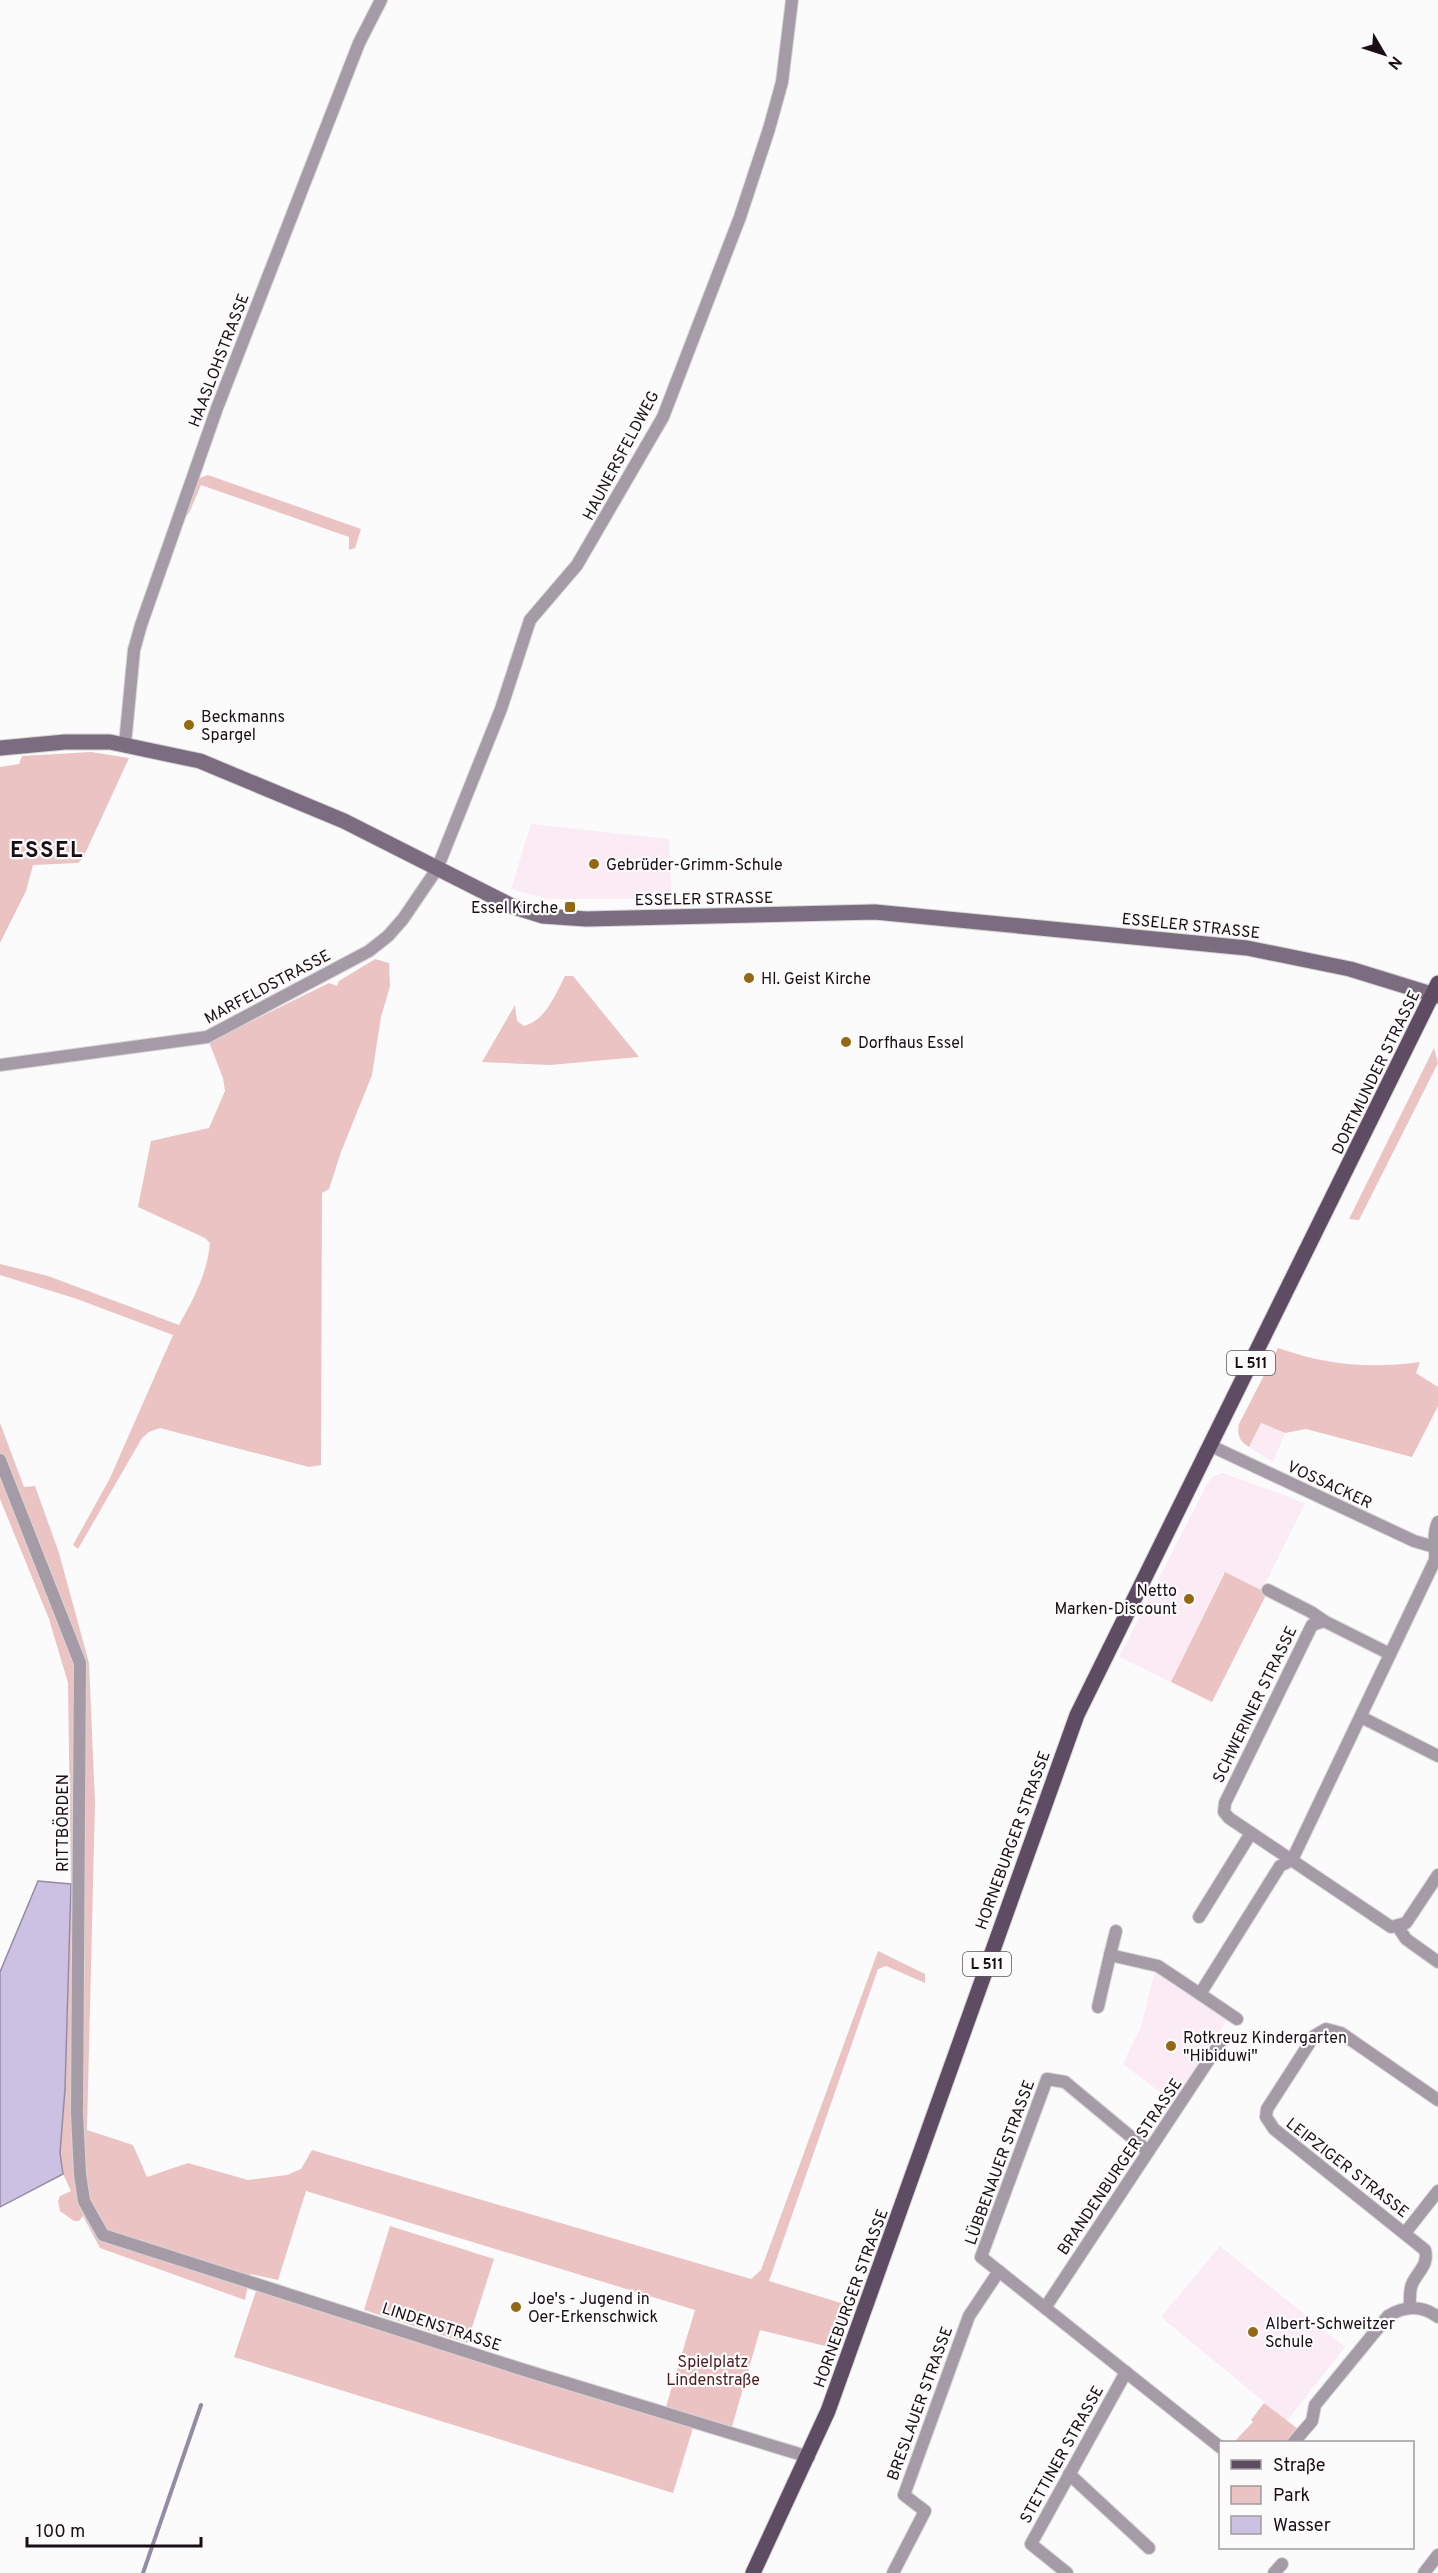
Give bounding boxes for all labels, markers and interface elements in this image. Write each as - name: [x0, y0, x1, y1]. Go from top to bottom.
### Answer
- north arrow: [1354, 24, 1414, 84]
- text: N: [1383, 51, 1405, 73]
- street label: HAASLOHSTRASSE: [185, 291, 255, 431]
- street label: HAUNERSFELDWEG: [579, 388, 664, 524]
- place label: Beckmanns Spargel: [201, 708, 285, 746]
- marker: Beckmanns Spargel: [182, 718, 196, 732]
- district label: ESSEL: [10, 838, 84, 865]
- place label: Gebrüder-Grimm-Schule: [606, 856, 783, 876]
- marker: Gebrüder-Grimm-Schule: [587, 857, 601, 871]
- street label: ESSELER STRASSE: [634, 889, 774, 911]
- place label: Essel Kirche: [471, 899, 558, 919]
- marker: Essel Kirche: [563, 900, 577, 914]
- street label: ESSELER STRASSE: [1121, 910, 1261, 944]
- street label: MARFELDSTRASSE: [201, 946, 335, 1029]
- place label: Hl. Geist Kirche: [761, 970, 871, 990]
- marker: Hl. Geist Kirche: [742, 971, 756, 985]
- street label: DORTMUNDER STRASSE: [1328, 988, 1425, 1158]
- place label: Dorfhaus Essel: [858, 1034, 964, 1054]
- marker: Dorfhaus Essel: [839, 1035, 853, 1049]
- road number: L 511: [1227, 1351, 1275, 1375]
- street label: VOSSACKER: [1283, 1457, 1375, 1514]
- place label: Netto Marken-Discount: [1055, 1582, 1177, 1620]
- marker: Netto Marken-Discount: [1182, 1592, 1196, 1606]
- street label: SCHWERINER STRASSE: [1209, 1623, 1302, 1787]
- street label: HORNEBURGER STRASSE: [972, 1748, 1056, 1933]
- street label: RITTBÖRDEN: [52, 1774, 74, 1872]
- road number: L 511: [963, 1952, 1011, 1976]
- place label: Rotkreuz Kindergarten "Hibiduwi": [1183, 2029, 1347, 2067]
- marker: Rotkreuz Kindergarten "Hibiduwi": [1164, 2039, 1178, 2053]
- street label: BRANDENBURGER STRASSE: [1054, 2075, 1187, 2259]
- street label: LÜBBENAUER STRASSE: [960, 2077, 1040, 2248]
- street label: LEIPZIGER STRASSE: [1281, 2114, 1412, 2223]
- street label: HORNEBURGER STRASSE: [810, 2206, 894, 2391]
- place label: Joe's - Jugend in Oer-Erkenschwick: [528, 2290, 658, 2328]
- street label: LINDENSTRASSE: [379, 2299, 504, 2357]
- marker: Joe's - Jugend in Oer-Erkenschwick: [509, 2300, 523, 2314]
- place label: Albert-Schweitzer Schule: [1265, 2315, 1395, 2353]
- street label: BRESLAUER STRASSE: [884, 2324, 958, 2483]
- marker: Albert-Schweitzer Schule: [1246, 2325, 1260, 2339]
- park label: Spielplatz Lindenstraße: [666, 2353, 760, 2391]
- street label: STETTINER STRASSE: [1017, 2383, 1109, 2527]
- legend: [1219, 2441, 1414, 2549]
- text: Straße: [1273, 2455, 1325, 2478]
- text: Park: [1273, 2485, 1310, 2508]
- scale bar: [27, 2510, 201, 2548]
- text: Wasser: [1273, 2515, 1331, 2538]
- text: 100 m: [36, 2521, 85, 2544]

